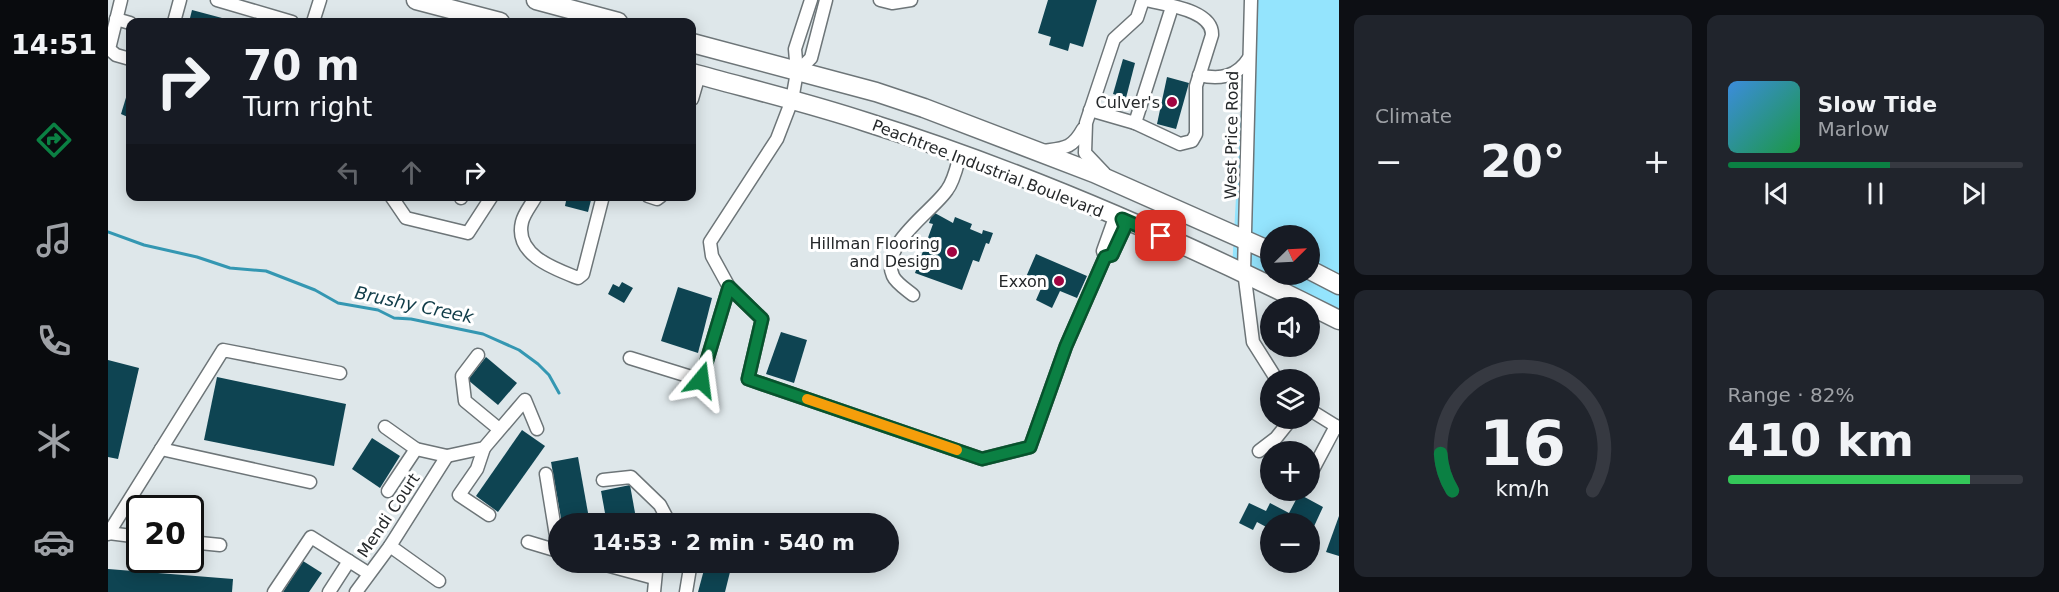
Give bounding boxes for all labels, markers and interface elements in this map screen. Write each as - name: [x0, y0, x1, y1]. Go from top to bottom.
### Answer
- text: 14:51: [11, 29, 97, 60]
- text: 70 m: [243, 41, 360, 90]
- icon: right: [144, 42, 222, 120]
- street label: West Price Road: [1221, 71, 1242, 200]
- text: Turn right: [243, 91, 372, 122]
- text: Slow Tide: [1818, 92, 1937, 117]
- place label: Culver's: [1096, 93, 1160, 112]
- marker: Culver's: [1165, 95, 1179, 109]
- text: Climate: [1375, 104, 1452, 128]
- street label: Peachtree Industrial Boulevard: [870, 116, 1106, 221]
- text: Marlow: [1818, 117, 1889, 141]
- icon: directions: [33, 119, 75, 161]
- text: 20°: [1480, 135, 1565, 188]
- text: −: [1375, 142, 1403, 181]
- text: +: [1643, 142, 1671, 181]
- icon: left: [332, 156, 365, 189]
- icon: ahead: [395, 156, 428, 189]
- icon: right: [458, 156, 491, 189]
- icon: previous: [1760, 177, 1793, 210]
- icon: pause: [1859, 177, 1892, 210]
- icon: next: [1957, 177, 1990, 210]
- pin: [1135, 210, 1186, 261]
- icon: music: [33, 219, 75, 261]
- icon: arrive: [1144, 219, 1177, 252]
- north arrow: [1260, 225, 1320, 285]
- map controls: [1260, 225, 1320, 573]
- place label: Hillman Flooring and Design: [809, 234, 940, 271]
- marker: Hillman Flooring and Design: [945, 245, 959, 259]
- place label: Exxon: [999, 272, 1047, 291]
- marker: Exxon: [1052, 274, 1066, 288]
- water label: Brushy Creek: [353, 282, 477, 328]
- button: sound: [1260, 297, 1320, 357]
- icon: phone: [33, 320, 75, 362]
- position arrow: [669, 348, 733, 412]
- button: layers: [1260, 369, 1320, 429]
- text: Range · 82%: [1728, 383, 1854, 407]
- text: 16: [1479, 407, 1566, 480]
- text: 410 km: [1728, 414, 1914, 467]
- icon: climate: [33, 420, 75, 462]
- button: +: [1260, 441, 1320, 501]
- street label: Mendi Court: [353, 470, 424, 561]
- text: km/h: [1496, 476, 1550, 501]
- speed limit sign: 20: [126, 495, 204, 573]
- button: −: [1260, 513, 1320, 573]
- icon: car: [33, 521, 75, 563]
- text: 14:53 · 2 min · 540 m: [592, 530, 855, 555]

